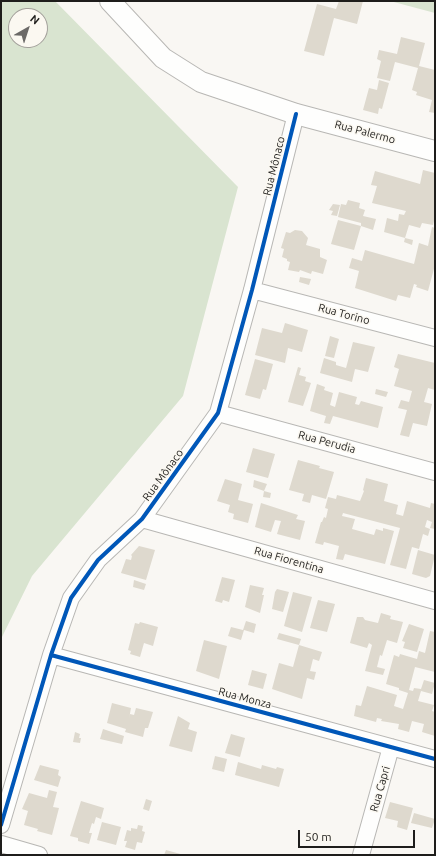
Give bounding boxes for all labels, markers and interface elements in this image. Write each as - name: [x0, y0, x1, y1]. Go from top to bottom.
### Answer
- north arrow: [8, 8, 48, 48]
- text: N: [28, 12, 42, 27]
- street label: Rua Palermo: [333, 118, 397, 146]
- street label: Rua Mônaco: [260, 135, 288, 197]
- street label: Rua Torino: [317, 301, 371, 327]
- street label: Rua Perudia: [297, 428, 357, 456]
- street label: Rua Mônaco: [140, 447, 186, 503]
- street label: Rua Fiorentina: [253, 544, 325, 576]
- street label: Rua Monza: [217, 685, 273, 711]
- street label: Rua Capri: [367, 765, 393, 813]
- scale bar: [300, 822, 417, 848]
- text: 50 m: [305, 830, 332, 843]

